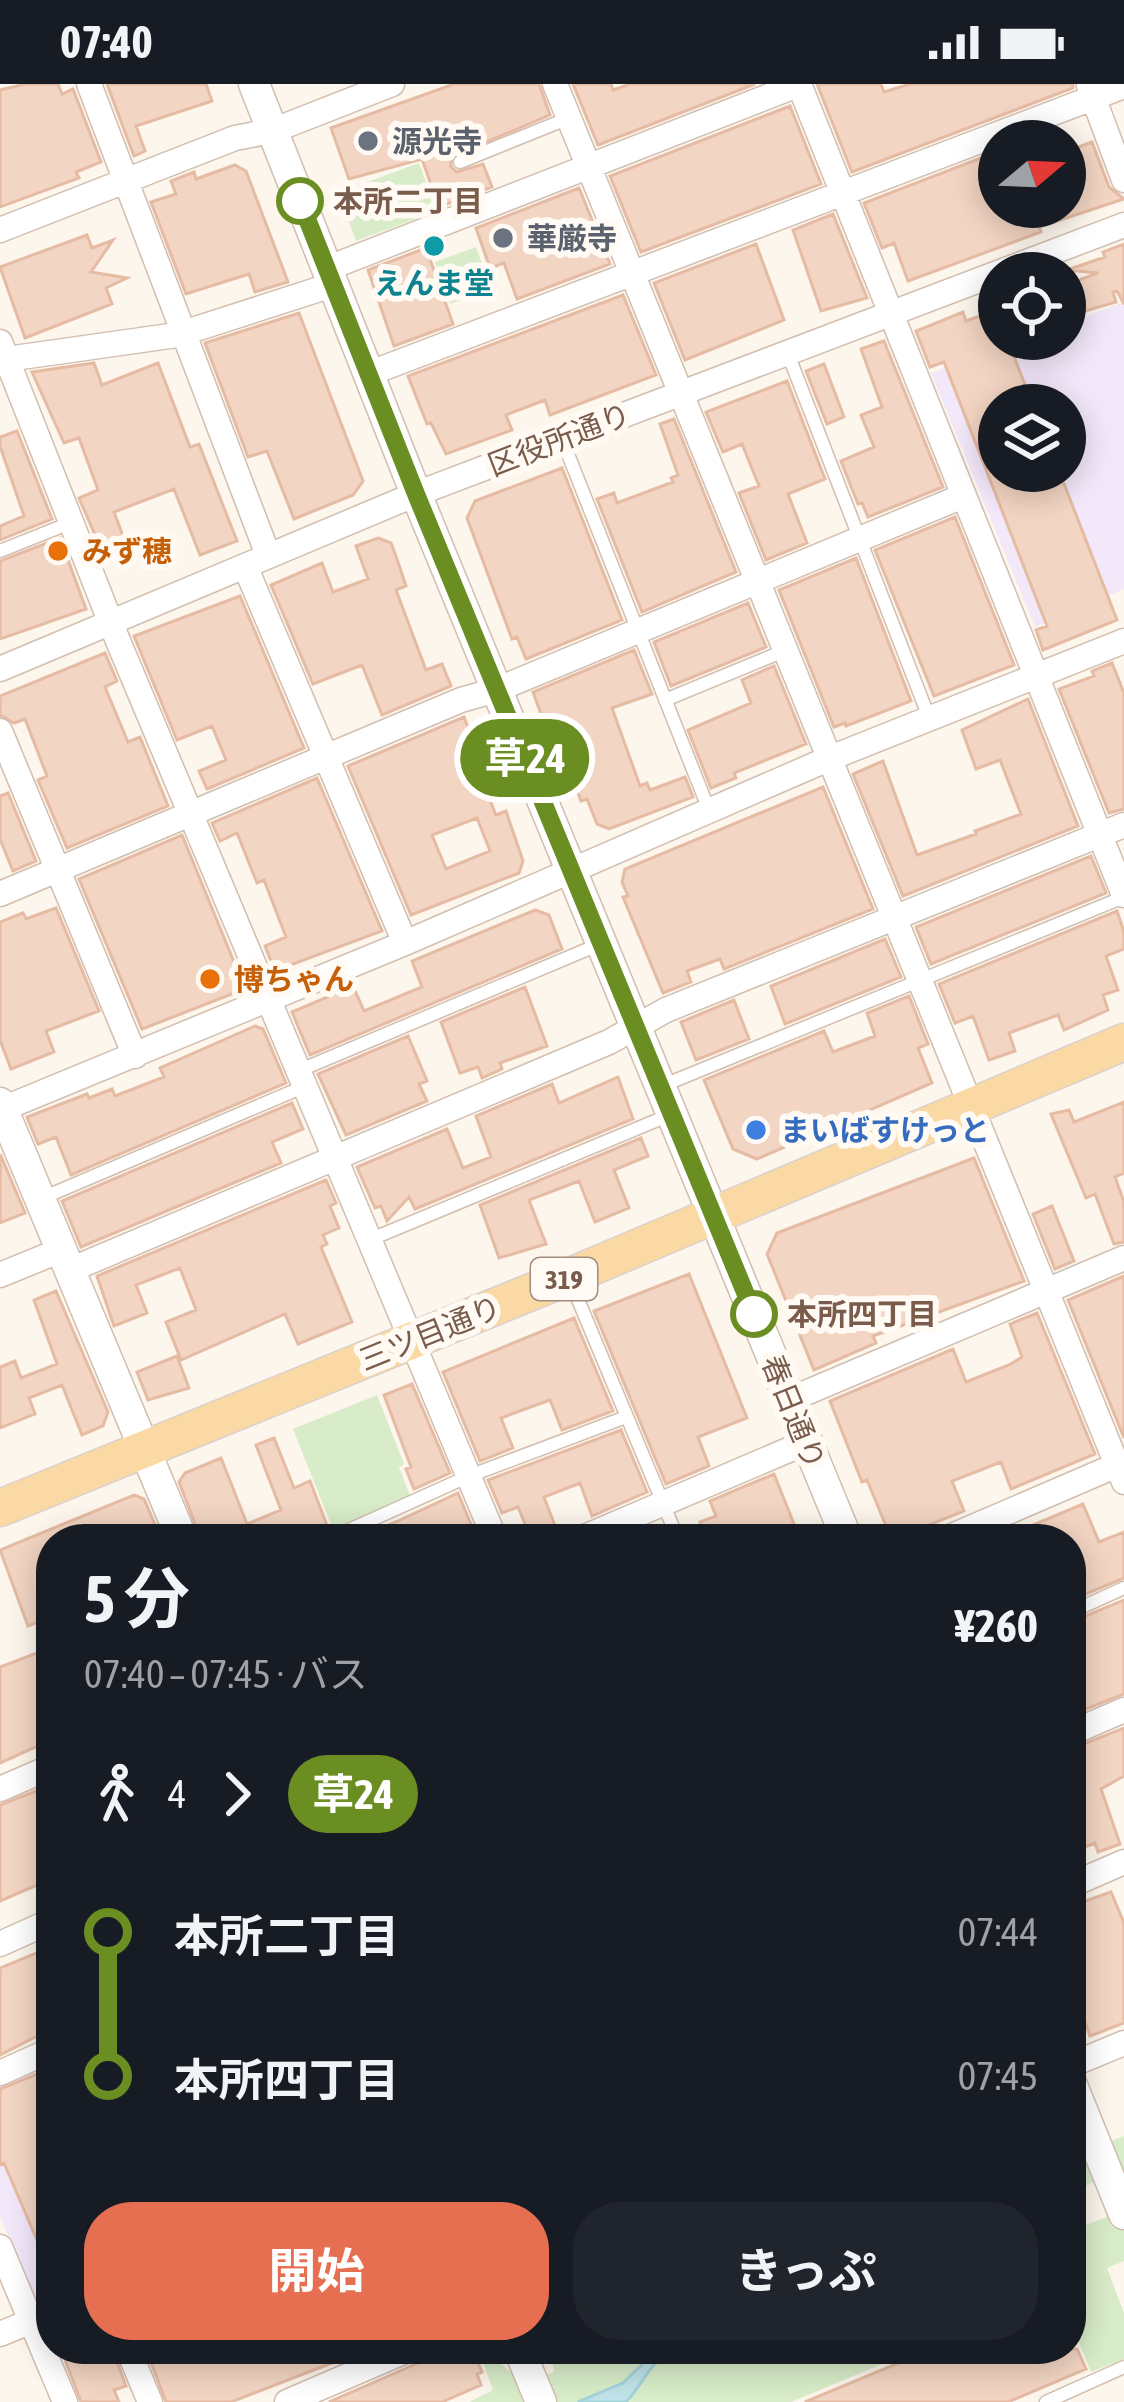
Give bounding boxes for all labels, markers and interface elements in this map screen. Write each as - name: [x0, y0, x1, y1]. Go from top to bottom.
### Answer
- text: 07:40: [60, 16, 153, 68]
- north arrow: [978, 120, 1086, 228]
- map controls: [978, 120, 1086, 492]
- place label: 源光寺: [392, 124, 482, 158]
- marker: 源光寺: [355, 128, 381, 154]
- marker: 本所二丁目: [278, 179, 322, 223]
- place label: 本所二丁目: [333, 184, 483, 218]
- place label: 華厳寺: [527, 221, 617, 255]
- marker: 華厳寺: [490, 225, 516, 251]
- marker: えんま堂: [421, 233, 447, 259]
- button: locate: [978, 252, 1086, 360]
- place label: えんま堂: [374, 266, 494, 300]
- button: layers: [978, 384, 1086, 492]
- street label: 区役所通り: [483, 396, 635, 482]
- place label: みず穂: [82, 534, 172, 568]
- marker: みず穂: [45, 538, 71, 564]
- line badge: 草24: [456, 719, 594, 797]
- text: 草24: [484, 734, 566, 782]
- place label: 博ちゃん: [234, 962, 354, 996]
- marker: 博ちゃん: [197, 966, 223, 992]
- place label: まいばすけっと: [780, 1113, 990, 1147]
- marker: まいばすけっと: [743, 1117, 769, 1143]
- road number: 319: [531, 1258, 597, 1300]
- street label: 三ツ目通り: [354, 1289, 506, 1377]
- marker: 本所四丁目: [732, 1292, 776, 1336]
- place label: 本所四丁目: [787, 1297, 937, 1331]
- street label: 春日通り: [756, 1350, 832, 1474]
- text: 5 分: [84, 1560, 190, 1636]
- text: ¥260: [955, 1600, 1038, 1652]
- text: 07:40 – 07:45 · バス: [84, 1652, 368, 1696]
- icon: walk: [84, 1761, 150, 1827]
- icon: forward: [204, 1761, 270, 1827]
- text: 草24: [312, 1770, 394, 1818]
- text: 4: [168, 1772, 186, 1816]
- text: 本所二丁目: [174, 1910, 399, 1962]
- text: 07:44: [958, 1910, 1038, 1954]
- text: 本所四丁目: [174, 2054, 399, 2106]
- text: 07:45: [958, 2054, 1038, 2098]
- button: 開始: [84, 2202, 549, 2340]
- button: きっぷ: [573, 2202, 1038, 2340]

